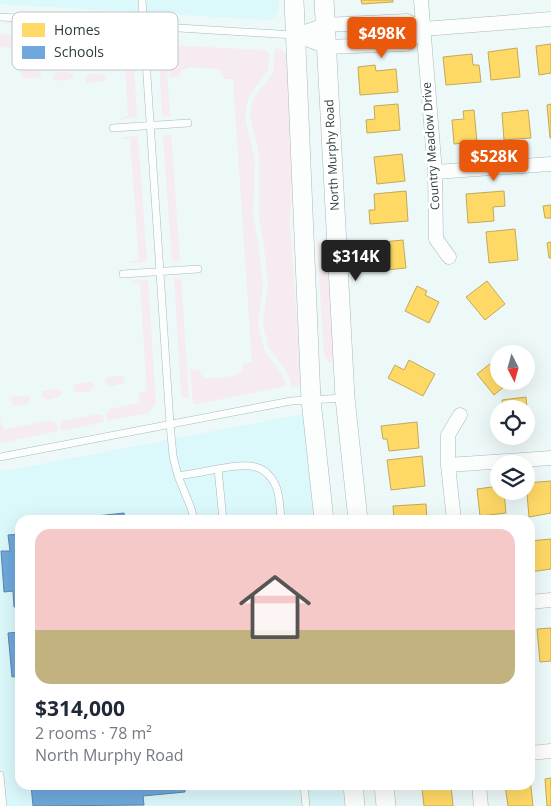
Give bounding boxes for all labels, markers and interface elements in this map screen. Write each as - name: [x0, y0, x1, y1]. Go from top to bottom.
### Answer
- legend: [12, 12, 178, 70]
- pin: $498K: [347, 17, 417, 59]
- text: Homes: [54, 20, 101, 39]
- text: $498K: [358, 22, 406, 44]
- text: Schools: [54, 42, 104, 61]
- street label: Country Meadow Drive: [418, 81, 443, 211]
- street label: North Murphy Road: [320, 99, 343, 211]
- pin: $528K: [459, 140, 529, 182]
- text: $528K: [470, 145, 518, 167]
- pin: $314K: [321, 240, 391, 282]
- text: $314K: [332, 245, 380, 267]
- north arrow: [490, 345, 535, 390]
- map controls: [490, 345, 535, 500]
- button: locate: [490, 400, 535, 445]
- button: layers: [490, 455, 535, 500]
- icon: home: [230, 562, 320, 652]
- text: $314,000: [35, 694, 125, 722]
- text: 2 rooms · 78 m²: [35, 722, 152, 744]
- text: North Murphy Road: [35, 744, 184, 766]

